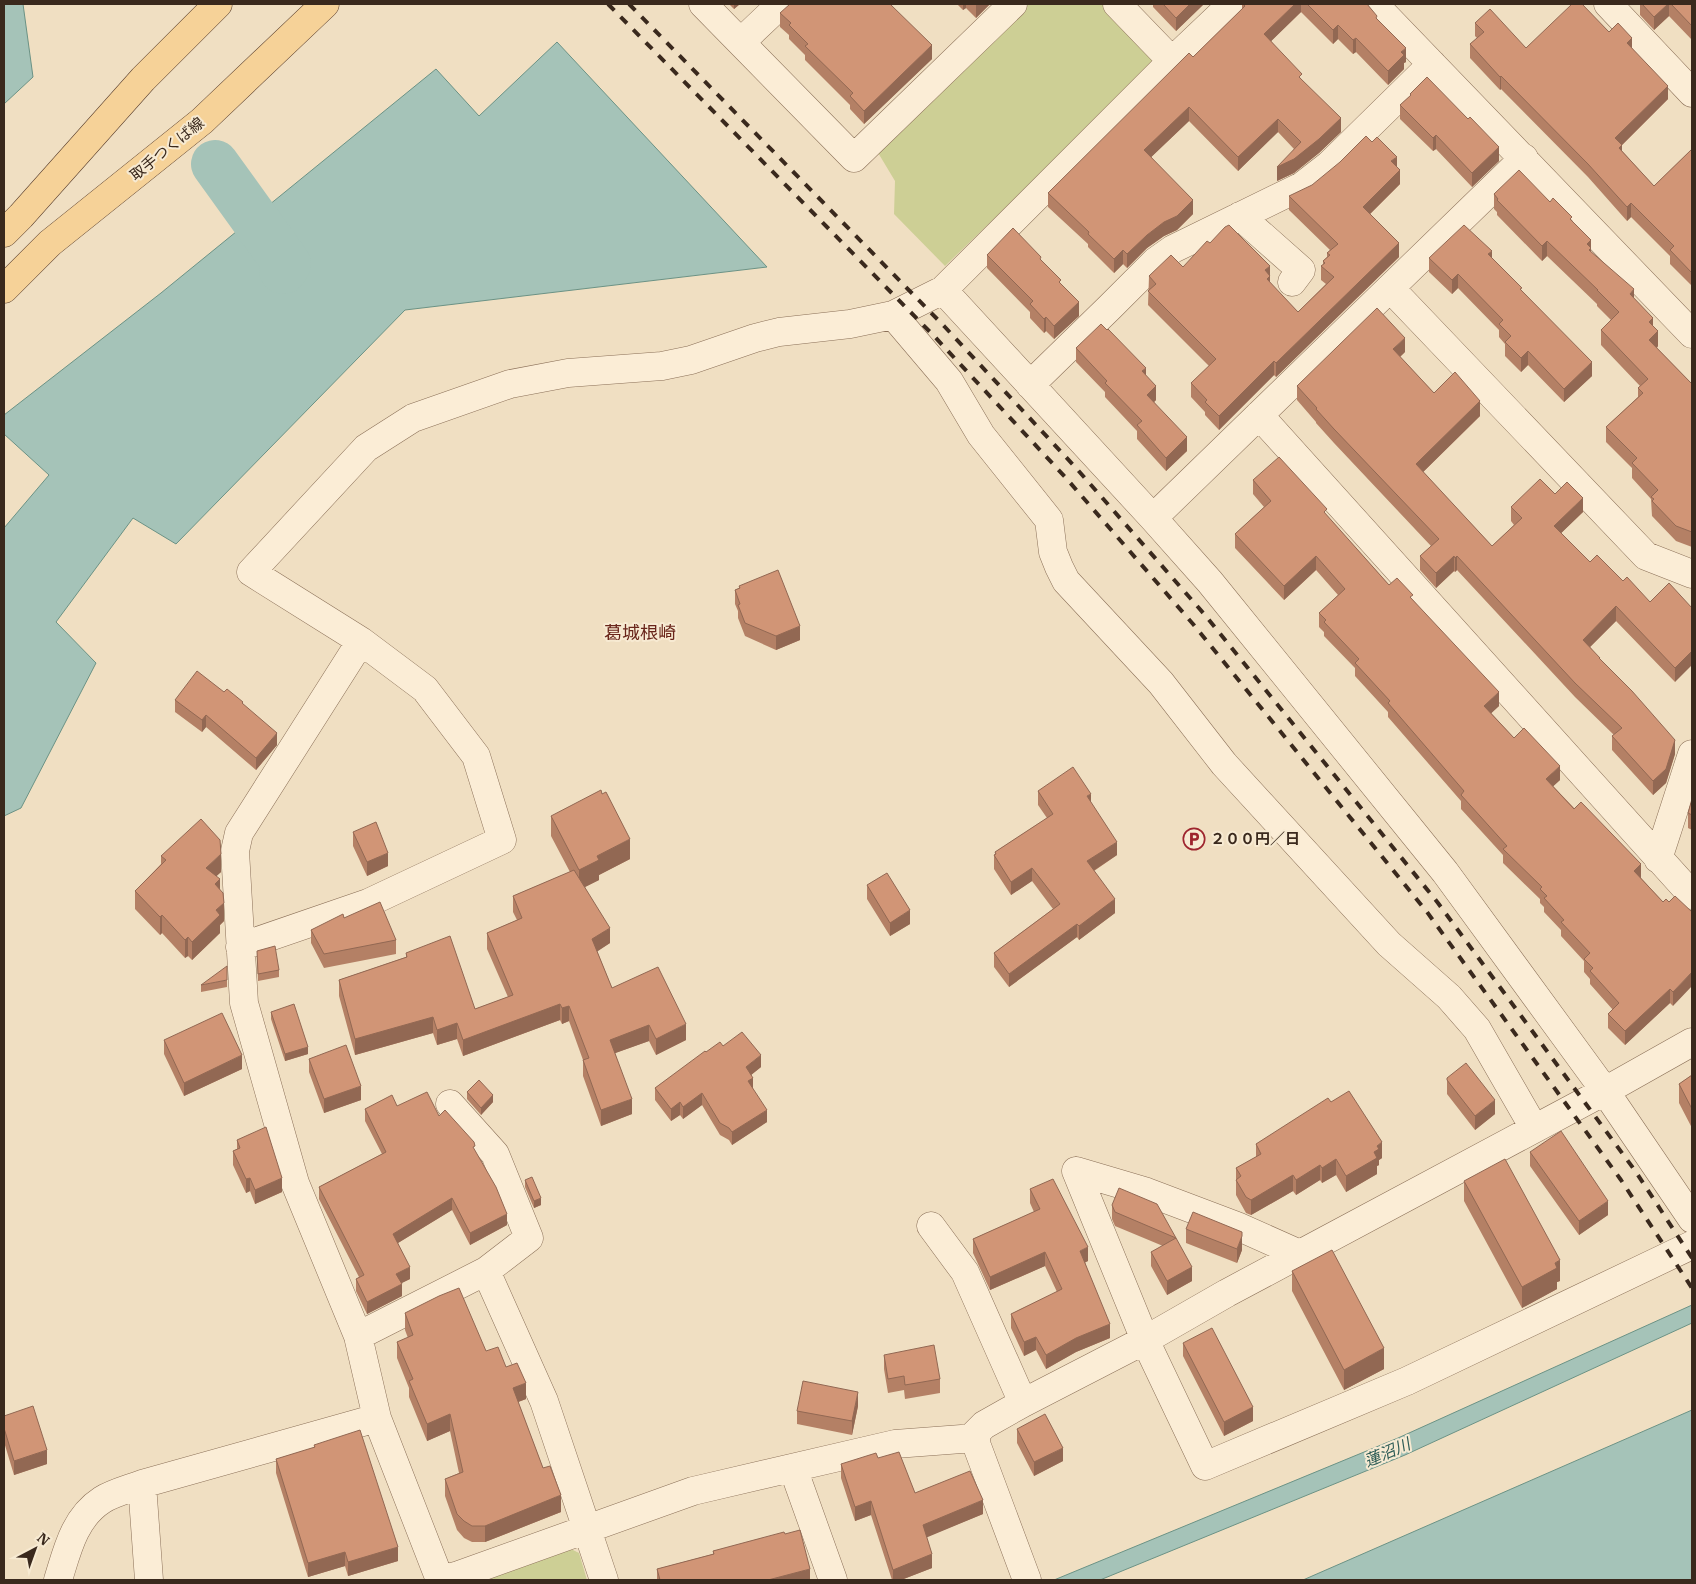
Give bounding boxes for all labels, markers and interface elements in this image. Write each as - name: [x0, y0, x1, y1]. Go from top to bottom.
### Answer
- street label: 取手つくば線: [126, 113, 208, 184]
- district label: 葛城根崎: [604, 621, 676, 644]
- parking icon: ２００円／日: [1182, 827, 1206, 851]
- place label: ２００円／日: [1210, 829, 1300, 848]
- water label: 蓮沼川: [1361, 1433, 1415, 1471]
- north arrow: [10, 1524, 60, 1574]
- text: N: [33, 1529, 54, 1550]

